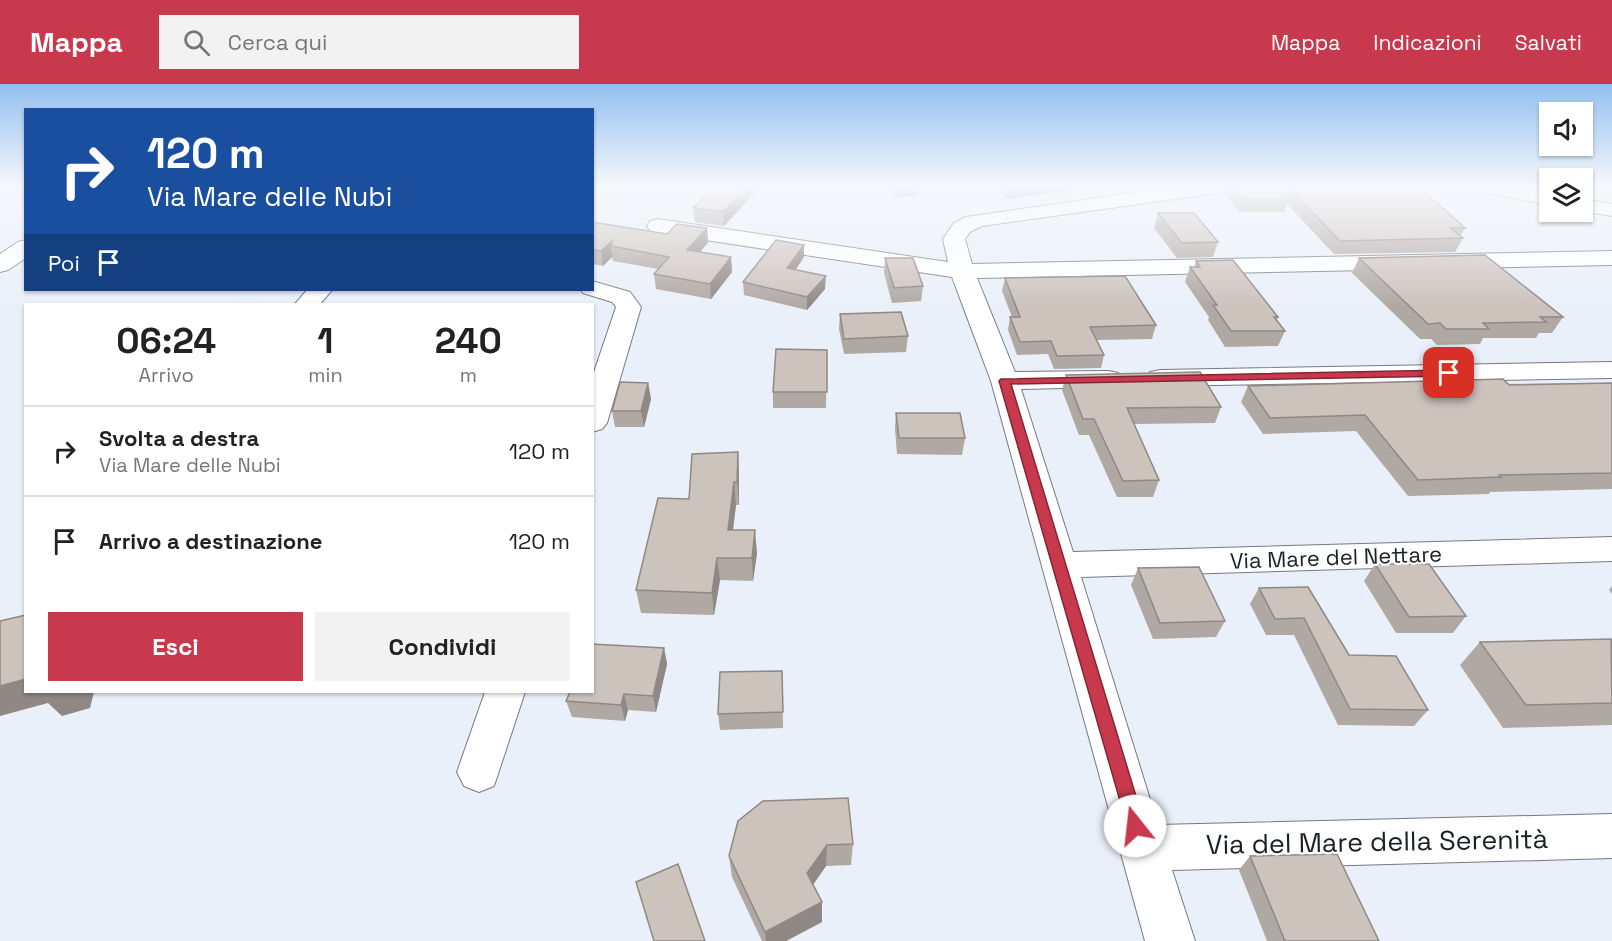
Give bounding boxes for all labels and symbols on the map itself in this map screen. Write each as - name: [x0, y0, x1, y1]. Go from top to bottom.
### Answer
- pin: [1423, 347, 1474, 398]
- street label: Via Mare del Nettare: [1229, 539, 1443, 575]
- position arrow: [1103, 794, 1167, 858]
- street label: Via del Mare della Serenità: [1205, 821, 1549, 862]

